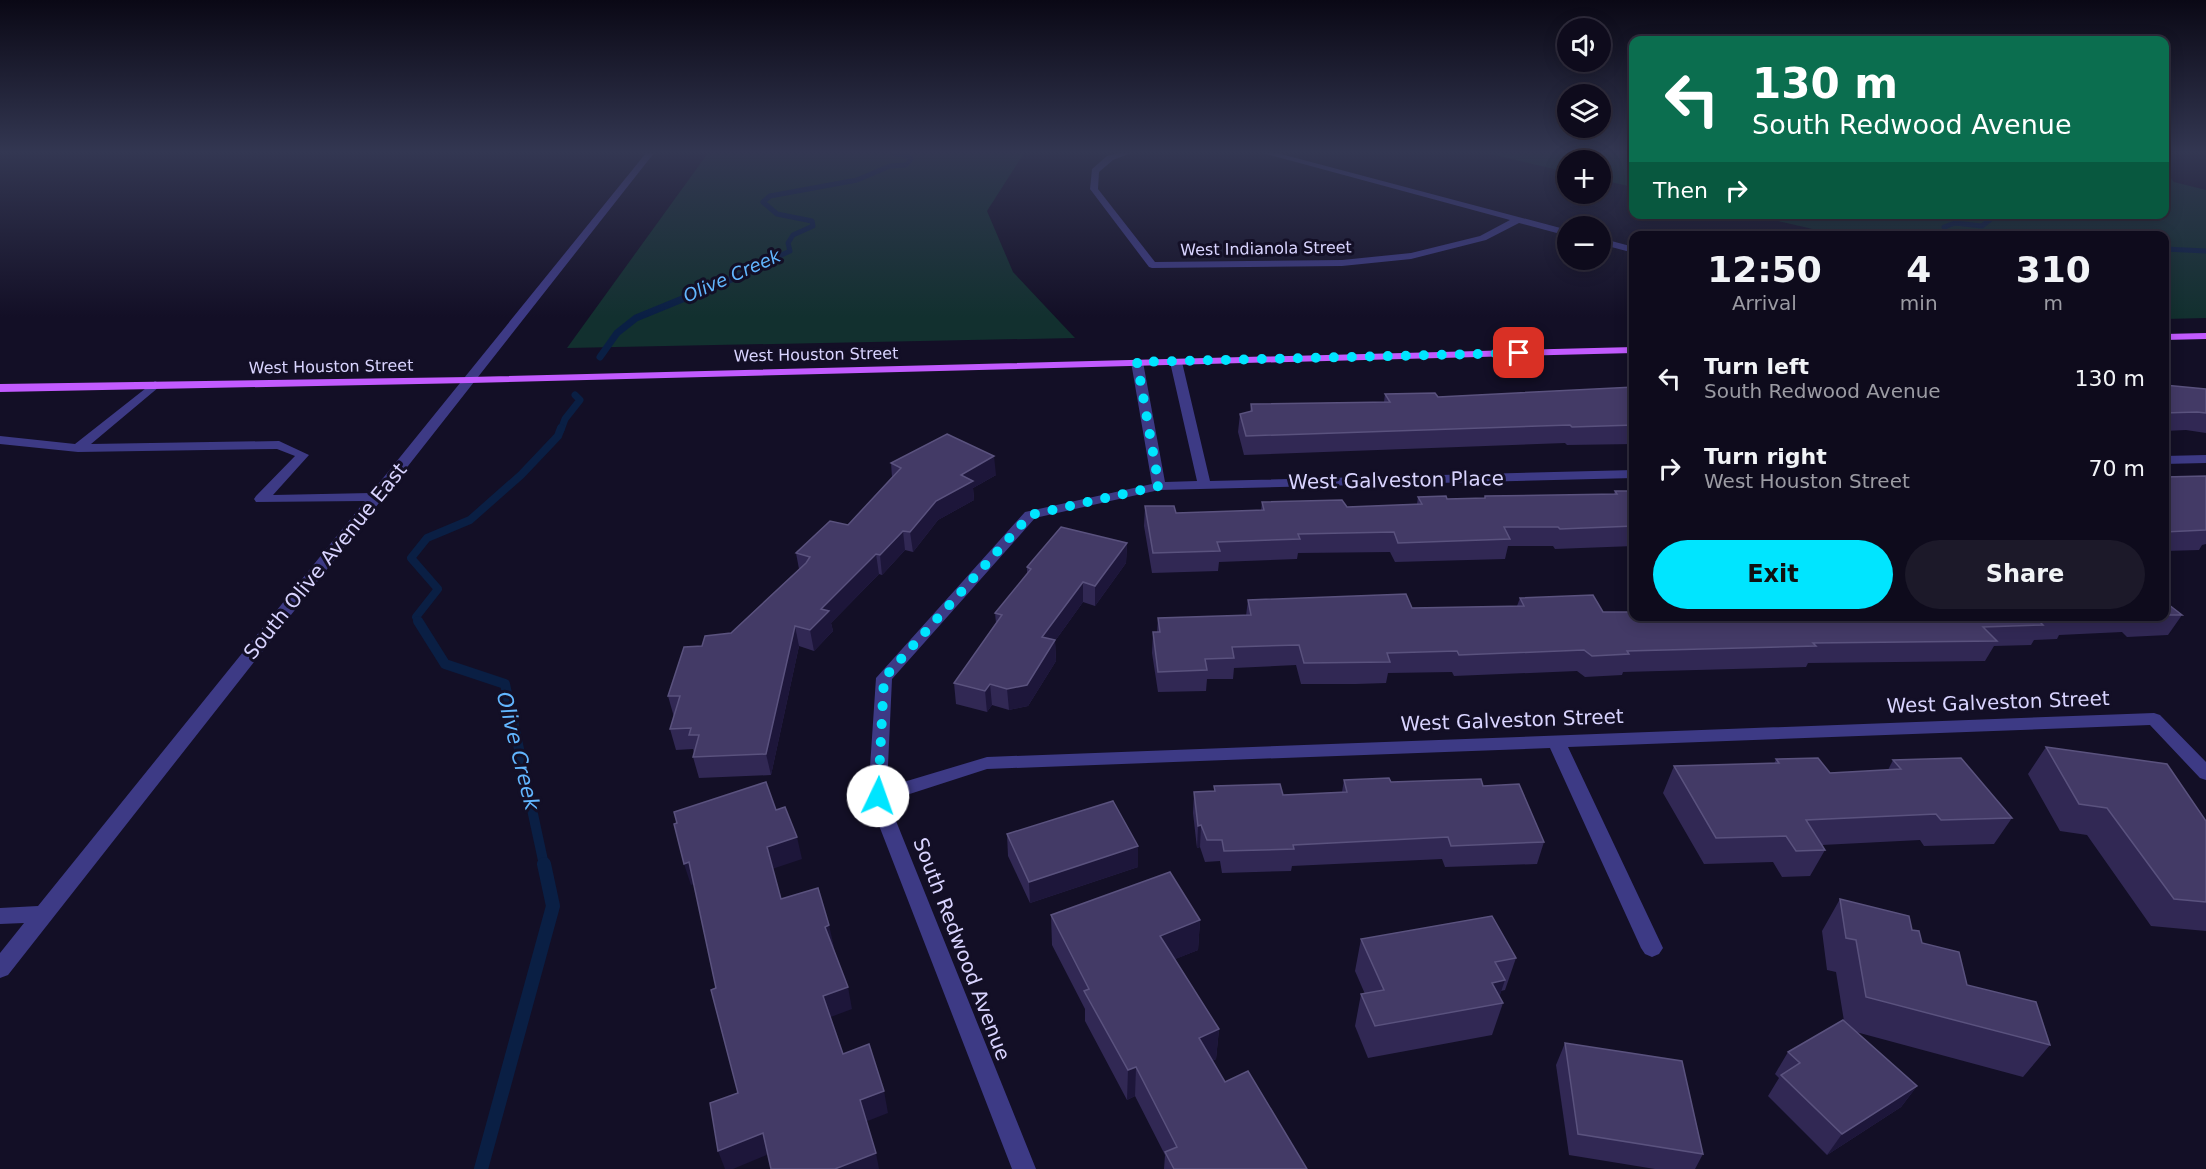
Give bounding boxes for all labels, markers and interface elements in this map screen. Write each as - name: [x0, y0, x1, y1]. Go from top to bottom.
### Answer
- map controls: [1557, 18, 1611, 270]
- button: sound: [1557, 18, 1611, 72]
- text: 130 m: [1752, 59, 1898, 108]
- icon: left: [1653, 60, 1731, 138]
- button: layers: [1557, 84, 1611, 138]
- text: South Redwood Avenue: [1752, 109, 2072, 140]
- button: +: [1557, 150, 1611, 204]
- icon: right: [1720, 174, 1753, 207]
- text: Then: [1653, 178, 1708, 203]
- button: −: [1557, 216, 1611, 270]
- street label: West Indianola Street: [1180, 238, 1352, 259]
- water label: Olive Creek: [680, 244, 785, 306]
- text: 12:50: [1707, 249, 1822, 290]
- text: 4: [1906, 249, 1931, 290]
- text: 310: [2016, 249, 2091, 290]
- text: Arrival: [1732, 291, 1797, 315]
- text: min: [1900, 291, 1938, 315]
- text: m: [2044, 291, 2063, 315]
- pin: [1493, 327, 1544, 378]
- icon: arrive: [1502, 336, 1535, 369]
- street label: West Houston Street: [734, 344, 898, 365]
- text: Turn left: [1704, 354, 1809, 379]
- street label: West Houston Street: [249, 356, 413, 377]
- icon: left: [1653, 362, 1686, 395]
- text: 130 m: [2075, 366, 2145, 391]
- text: South Redwood Avenue: [1704, 379, 1941, 403]
- text: Turn right: [1704, 444, 1827, 469]
- icon: right: [1653, 452, 1686, 485]
- text: 70 m: [2089, 456, 2145, 481]
- street label: South Olive Avenue East: [238, 458, 412, 664]
- street label: West Galveston Place: [1288, 466, 1504, 494]
- text: West Houston Street: [1704, 469, 1910, 493]
- button: Exit: [1653, 540, 1893, 609]
- button: Share: [1905, 540, 2145, 609]
- street label: West Galveston Street: [1886, 686, 2110, 718]
- water label: Olive Creek: [492, 689, 545, 814]
- street label: West Galveston Street: [1400, 704, 1624, 736]
- position arrow: [846, 764, 910, 828]
- street label: South Redwood Avenue: [908, 834, 1016, 1064]

